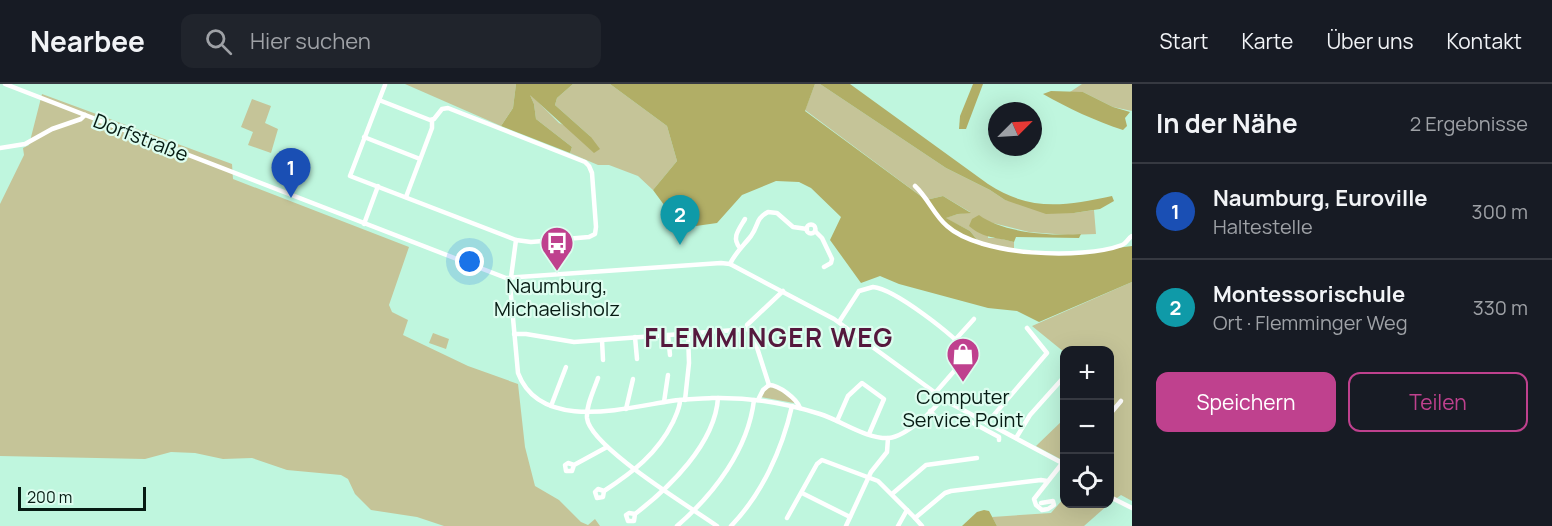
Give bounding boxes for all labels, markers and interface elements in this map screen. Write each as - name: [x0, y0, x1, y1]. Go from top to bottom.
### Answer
- search box: [181, 14, 601, 68]
- text: Nearbee: [30, 22, 145, 60]
- icon: search: [202, 25, 235, 58]
- text: Hier suchen: [250, 26, 371, 56]
- text: Start: [1159, 27, 1208, 55]
- text: Karte: [1241, 27, 1293, 55]
- text: Über uns: [1326, 27, 1414, 55]
- text: Kontakt: [1447, 27, 1522, 55]
- north arrow: [988, 102, 1042, 156]
- text: In der Nähe: [1156, 105, 1298, 141]
- street label: Dorfstraße: [90, 107, 192, 167]
- text: 2 Ergebnisse: [1410, 110, 1528, 137]
- pin: 1: [272, 148, 310, 198]
- text: Naumburg, Euroville: [1213, 183, 1428, 213]
- pin: 2: [660, 196, 700, 245]
- text: 1: [1171, 198, 1180, 225]
- text: 300 m: [1472, 198, 1528, 225]
- text: Haltestelle: [1213, 213, 1313, 240]
- bus stop icon: Naumburg, Michaelisholz: [539, 225, 575, 272]
- your location: [455, 247, 484, 276]
- place label: Naumburg, Michaelisholz: [494, 272, 620, 322]
- text: Montessorischule: [1213, 279, 1405, 309]
- text: 2: [1170, 294, 1181, 321]
- text: 330 m: [1473, 294, 1528, 321]
- text: Ort · Flemminger Weg: [1213, 309, 1408, 336]
- district label: FLEMMINGER WEG: [644, 319, 894, 355]
- shop icon: Computer Service Point: [945, 336, 981, 383]
- map controls: [1060, 346, 1114, 508]
- button: +: [1060, 346, 1114, 400]
- button: Speichern: [1156, 372, 1336, 432]
- button: Teilen: [1348, 372, 1528, 432]
- place label: Computer Service Point: [903, 383, 1023, 433]
- button: −: [1060, 400, 1114, 454]
- button: locate: [1060, 454, 1114, 508]
- scale bar: [18, 484, 146, 512]
- text: 200 m: [27, 486, 72, 508]

